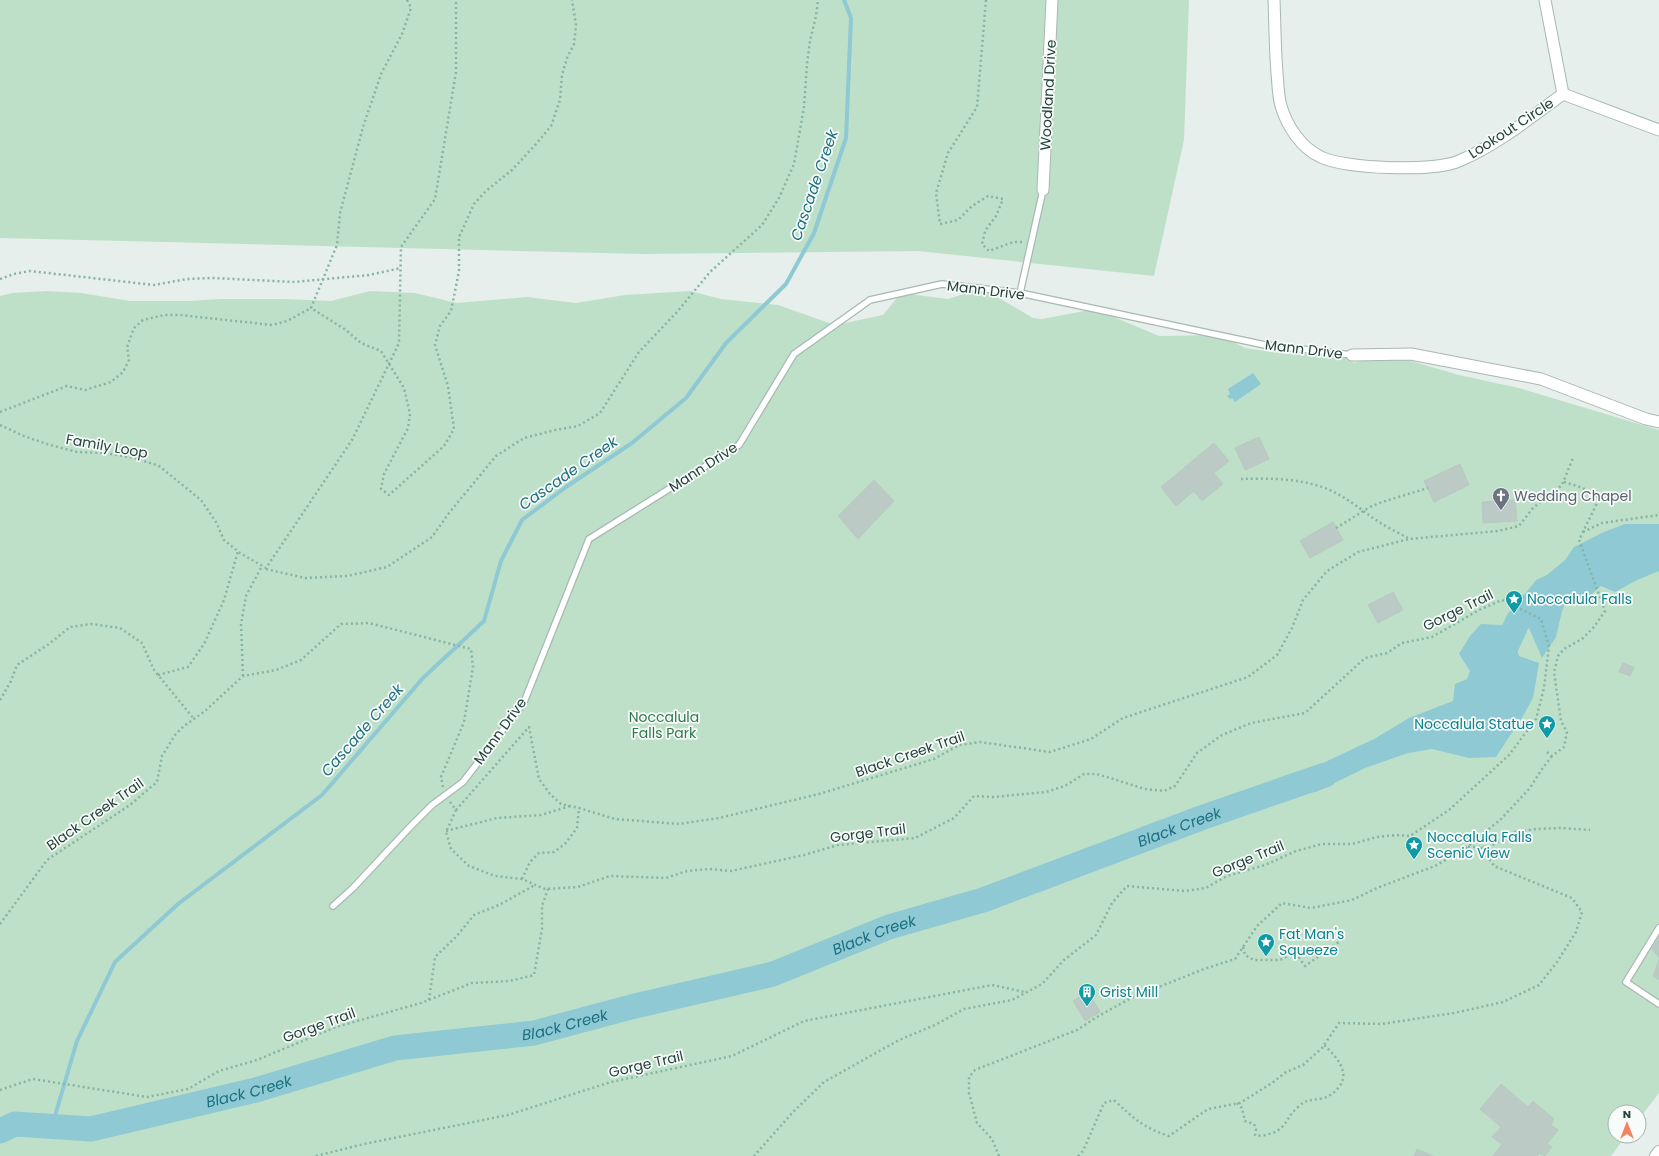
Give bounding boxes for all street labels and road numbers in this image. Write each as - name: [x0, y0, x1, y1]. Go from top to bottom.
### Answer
- street label: Woodland Drive: [1035, 39, 1061, 151]
- street label: Lookout Circle: [1464, 93, 1558, 163]
- street label: Mann Drive: [946, 275, 1026, 305]
- street label: Mann Drive: [1264, 334, 1344, 364]
- street label: Family Loop: [64, 429, 150, 463]
- street label: Mann Drive: [665, 437, 742, 497]
- street label: Gorge Trail: [1419, 584, 1497, 636]
- street label: Mann Drive: [469, 693, 531, 769]
- street label: Black Creek Trail: [853, 726, 967, 782]
- street label: Black Creek Trail: [42, 773, 148, 855]
- street label: Gorge Trail: [829, 818, 907, 848]
- street label: Gorge Trail: [1209, 835, 1287, 883]
- street label: Gorge Trail: [280, 1003, 358, 1047]
- street label: Gorge Trail: [607, 1046, 685, 1082]

